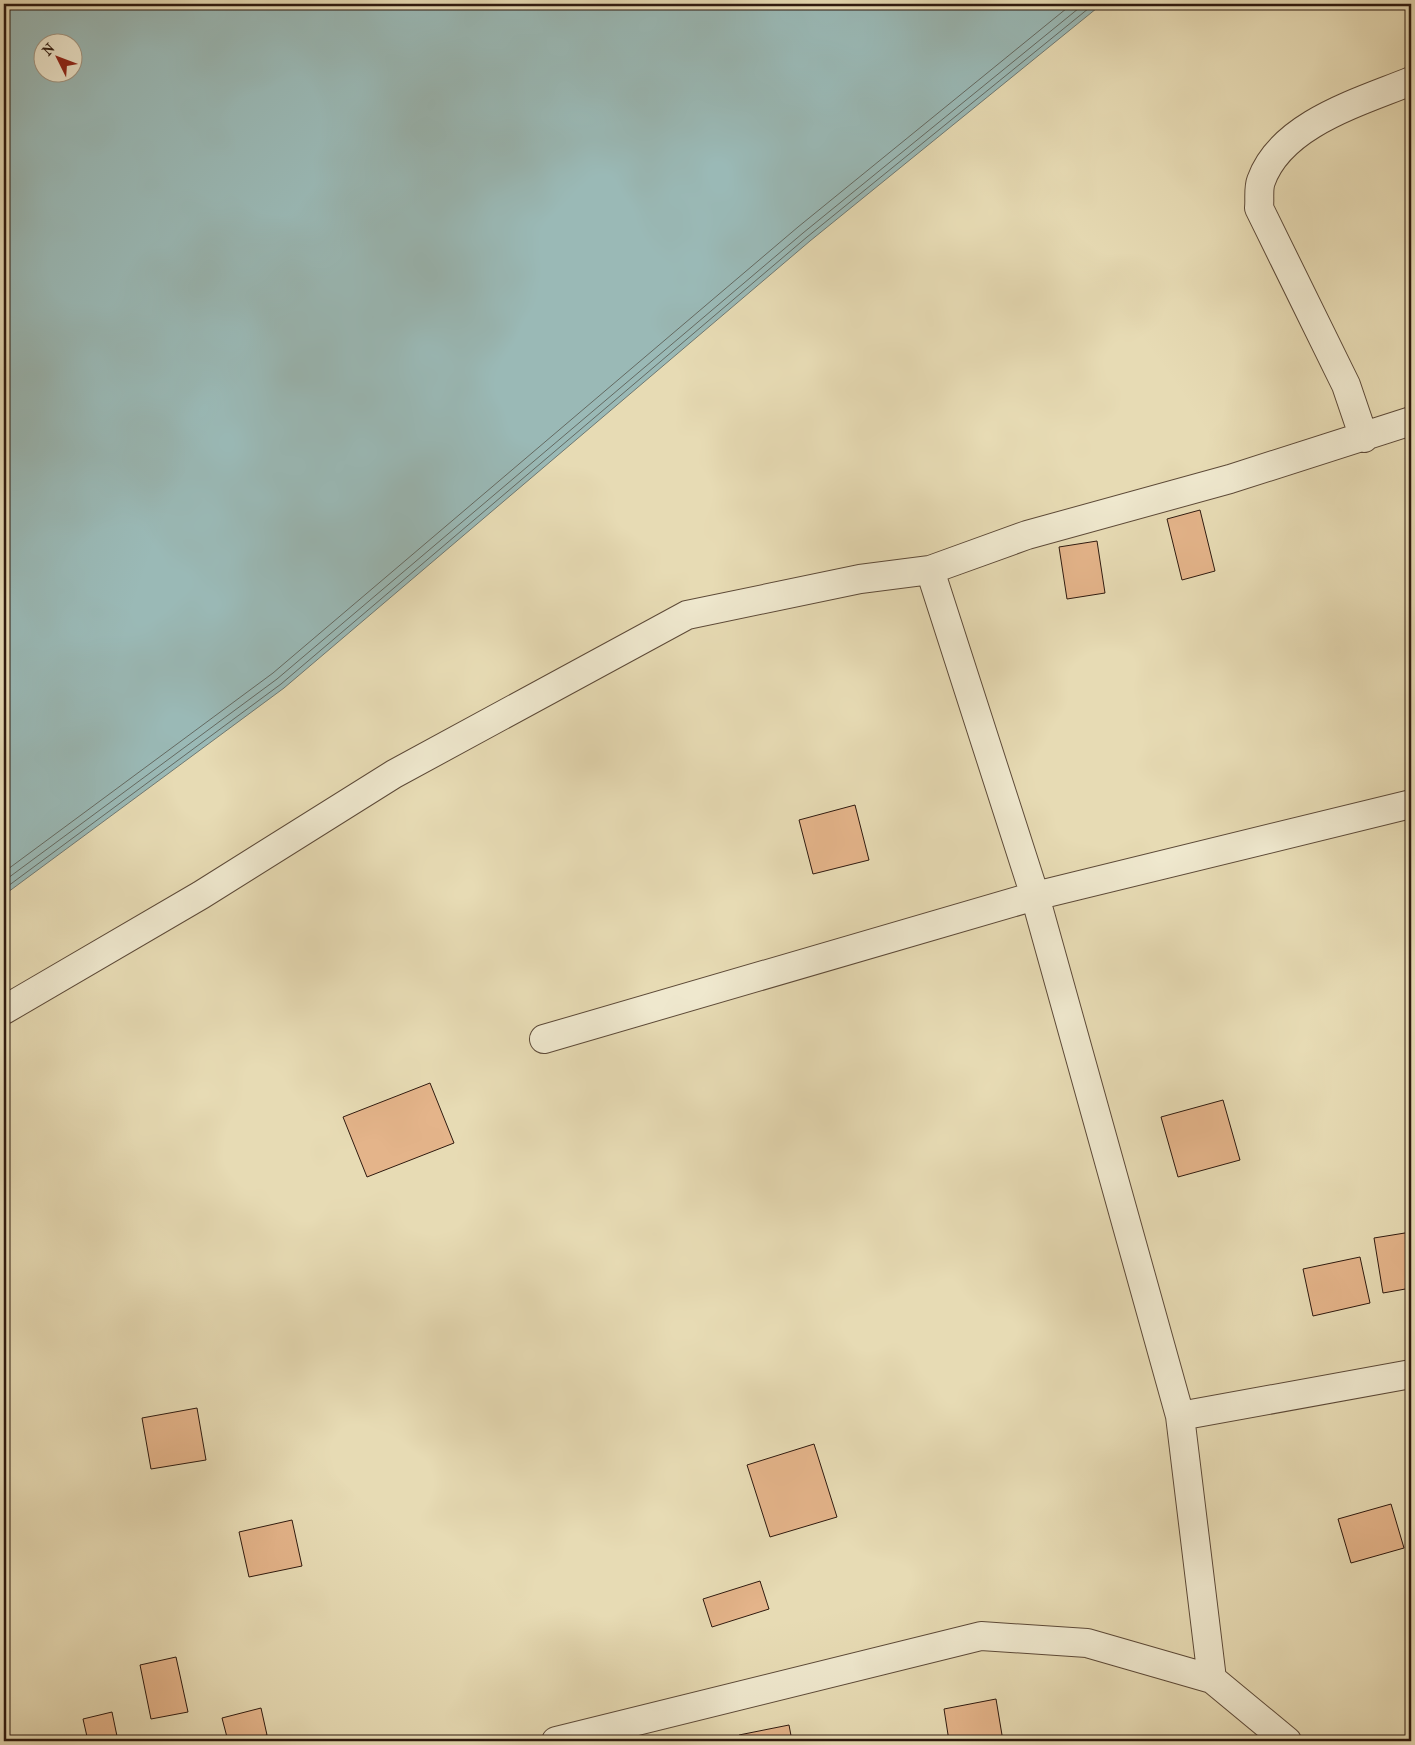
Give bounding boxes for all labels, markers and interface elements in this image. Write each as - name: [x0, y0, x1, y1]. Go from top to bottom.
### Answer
- north arrow: [32, 32, 82, 82]
- text: N: [39, 40, 59, 59]

